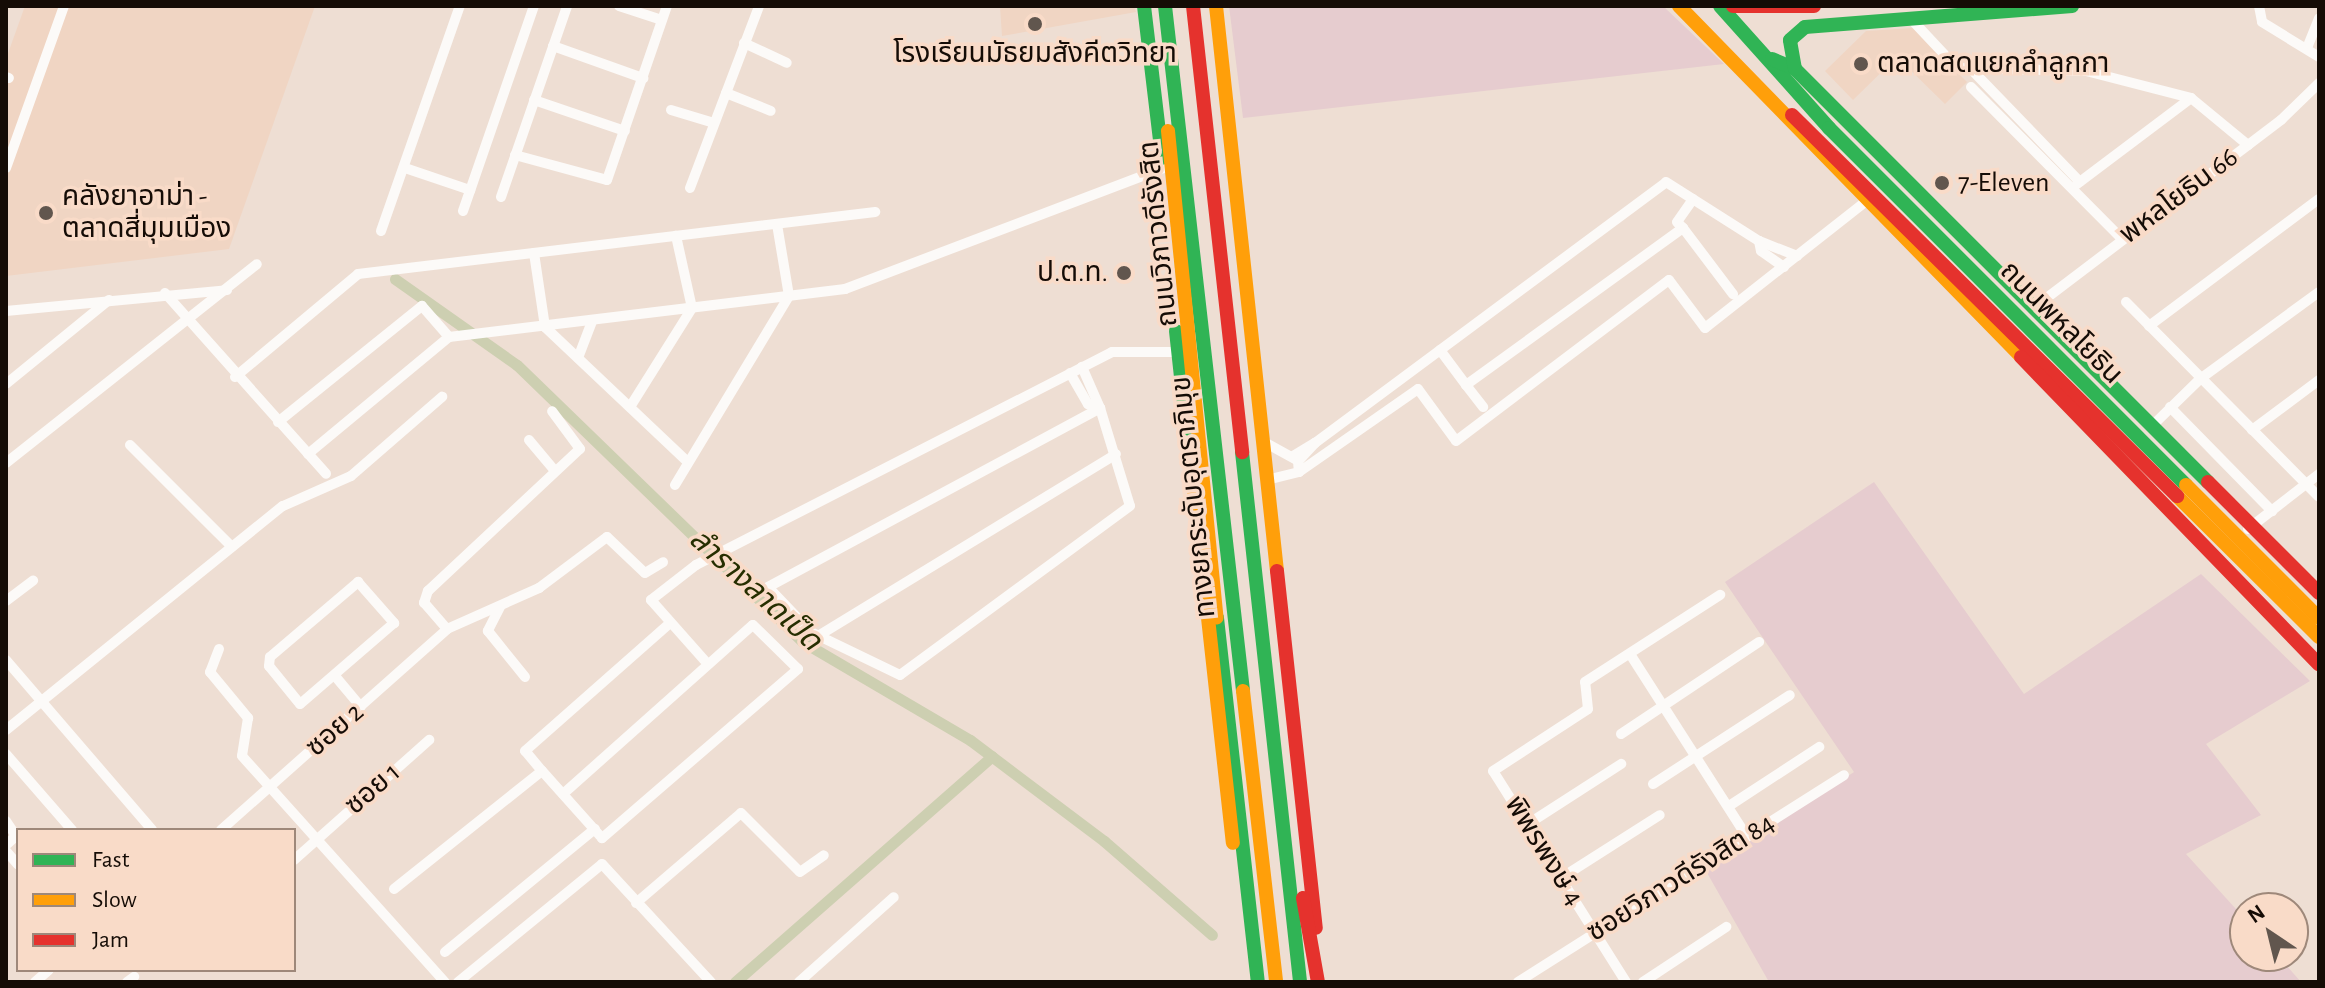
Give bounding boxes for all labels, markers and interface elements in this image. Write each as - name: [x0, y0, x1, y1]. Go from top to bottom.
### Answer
- marker: โรงเรียนมัธยมสังคีตวิทยา: [1026, 15, 1044, 33]
- place label: โรงเรียนมัธยมสังคีตวิทยา: [893, 37, 1177, 71]
- place label: ตลาดสดแยกลำลูกกา: [1877, 47, 2109, 81]
- marker: ตลาดสดแยกลำลูกกา: [1852, 55, 1870, 73]
- street label: ถนนวิภาวดีรังสิต: [1133, 139, 1185, 329]
- street label: พหลโยธิน 66: [2113, 141, 2245, 251]
- place label: 7-Eleven: [1958, 166, 2050, 200]
- marker: 7-Eleven: [1933, 174, 1951, 192]
- place label: คลังยาอาม่า - ตลาดสี่มุมเมือง: [62, 180, 231, 246]
- marker: คลังยาอาม่า - ตลาดสี่มุมเมือง: [37, 204, 55, 222]
- street label: ถนนพหลโยธิน: [1993, 255, 2129, 391]
- place label: ป.ต.ท.: [1037, 256, 1108, 290]
- marker: ป.ต.ท.: [1115, 264, 1133, 282]
- street label: ทางยกระดับอุตราภิมุข: [1165, 375, 1223, 619]
- water label: ลำรางลาดเป็ด: [682, 521, 828, 659]
- street label: ซอย 2: [299, 696, 371, 764]
- street label: ซอย 1: [338, 756, 408, 822]
- street label: พิพรพงษ์ 4: [1497, 790, 1591, 912]
- street label: ซอยวิภาวดีรังสิต 84: [1581, 807, 1781, 949]
- legend: [16, 828, 296, 972]
- text: Fast: [92, 848, 129, 872]
- text: Slow: [92, 888, 137, 912]
- north arrow: [2229, 892, 2309, 972]
- text: N: [2244, 901, 2269, 927]
- text: Jam: [92, 928, 129, 952]

